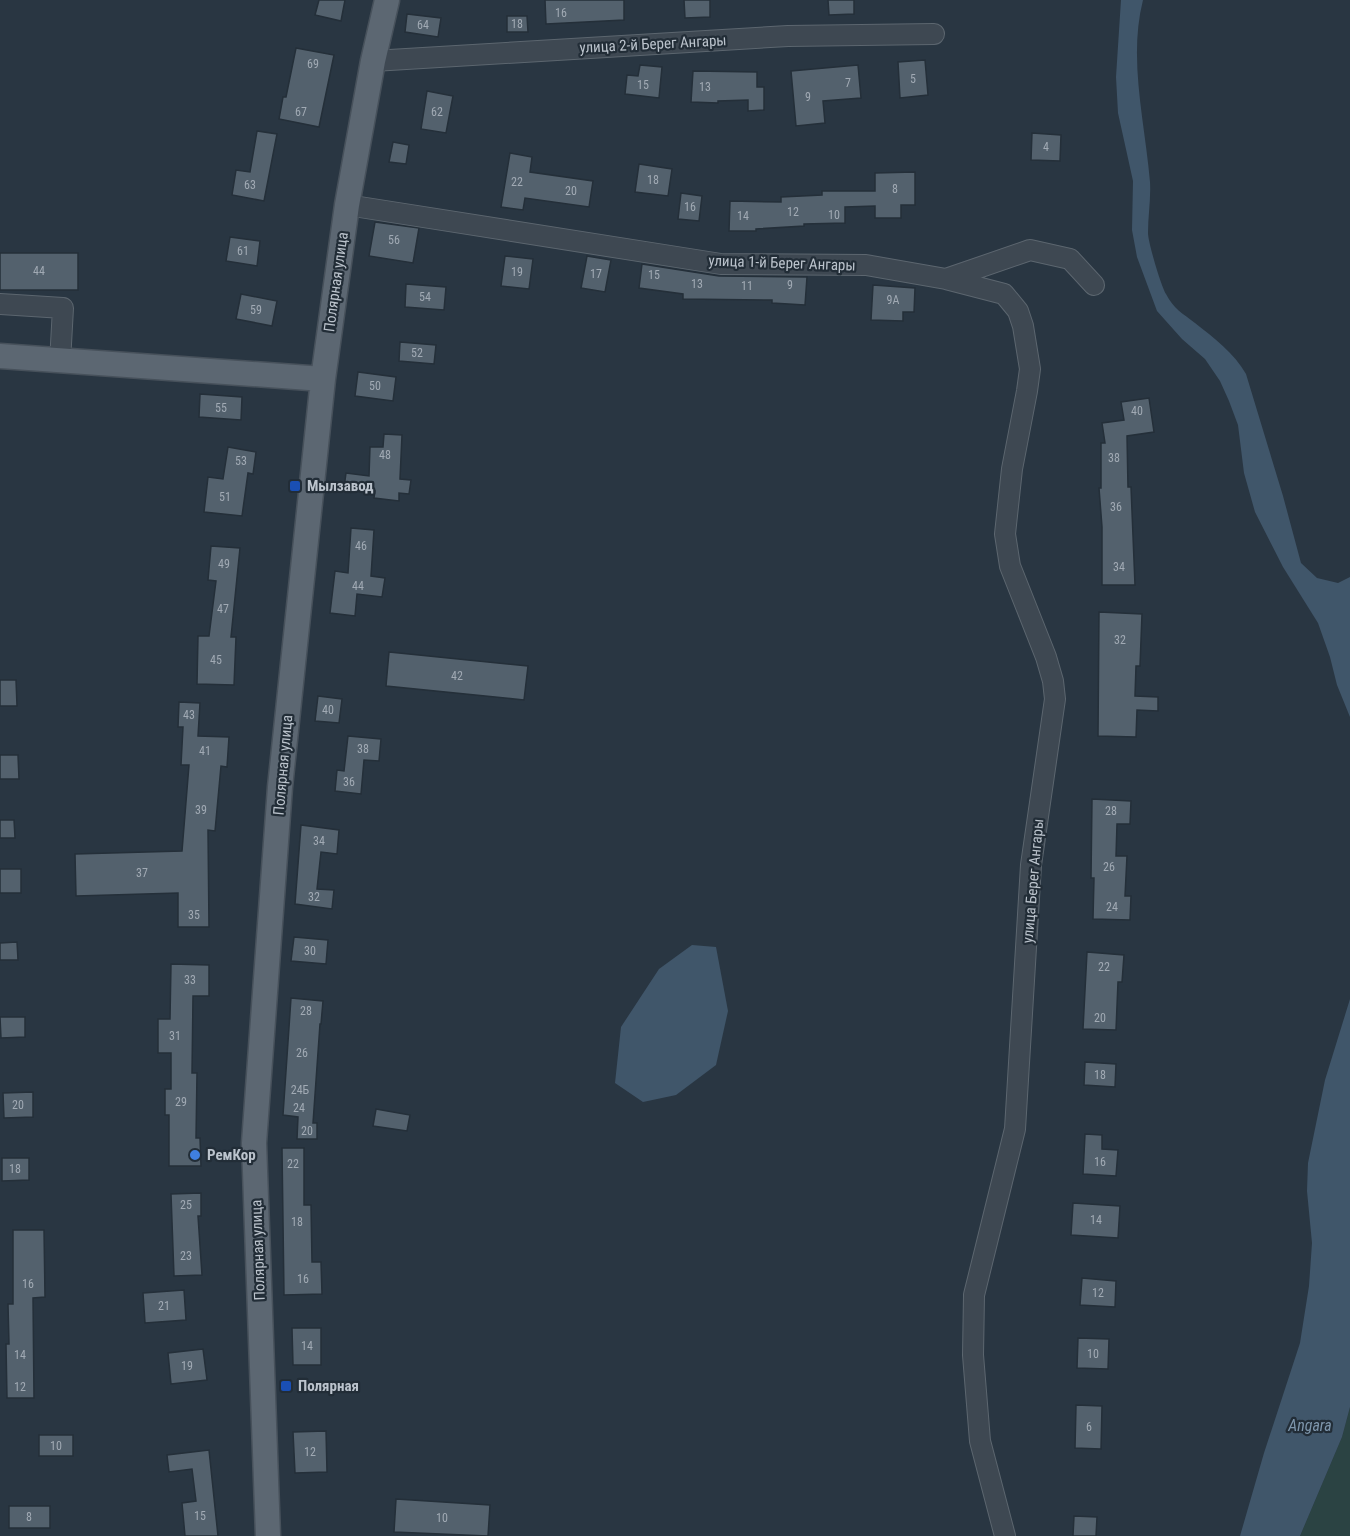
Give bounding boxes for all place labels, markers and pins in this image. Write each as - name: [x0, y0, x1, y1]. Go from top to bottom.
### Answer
- place label: Мылзавод: [307, 477, 374, 495]
- marker: Мылзавод: [288, 479, 302, 493]
- place label: РемКор: [207, 1146, 256, 1164]
- marker: РемКор: [188, 1148, 202, 1162]
- place label: Полярная: [298, 1377, 359, 1395]
- marker: Полярная: [279, 1379, 293, 1393]

